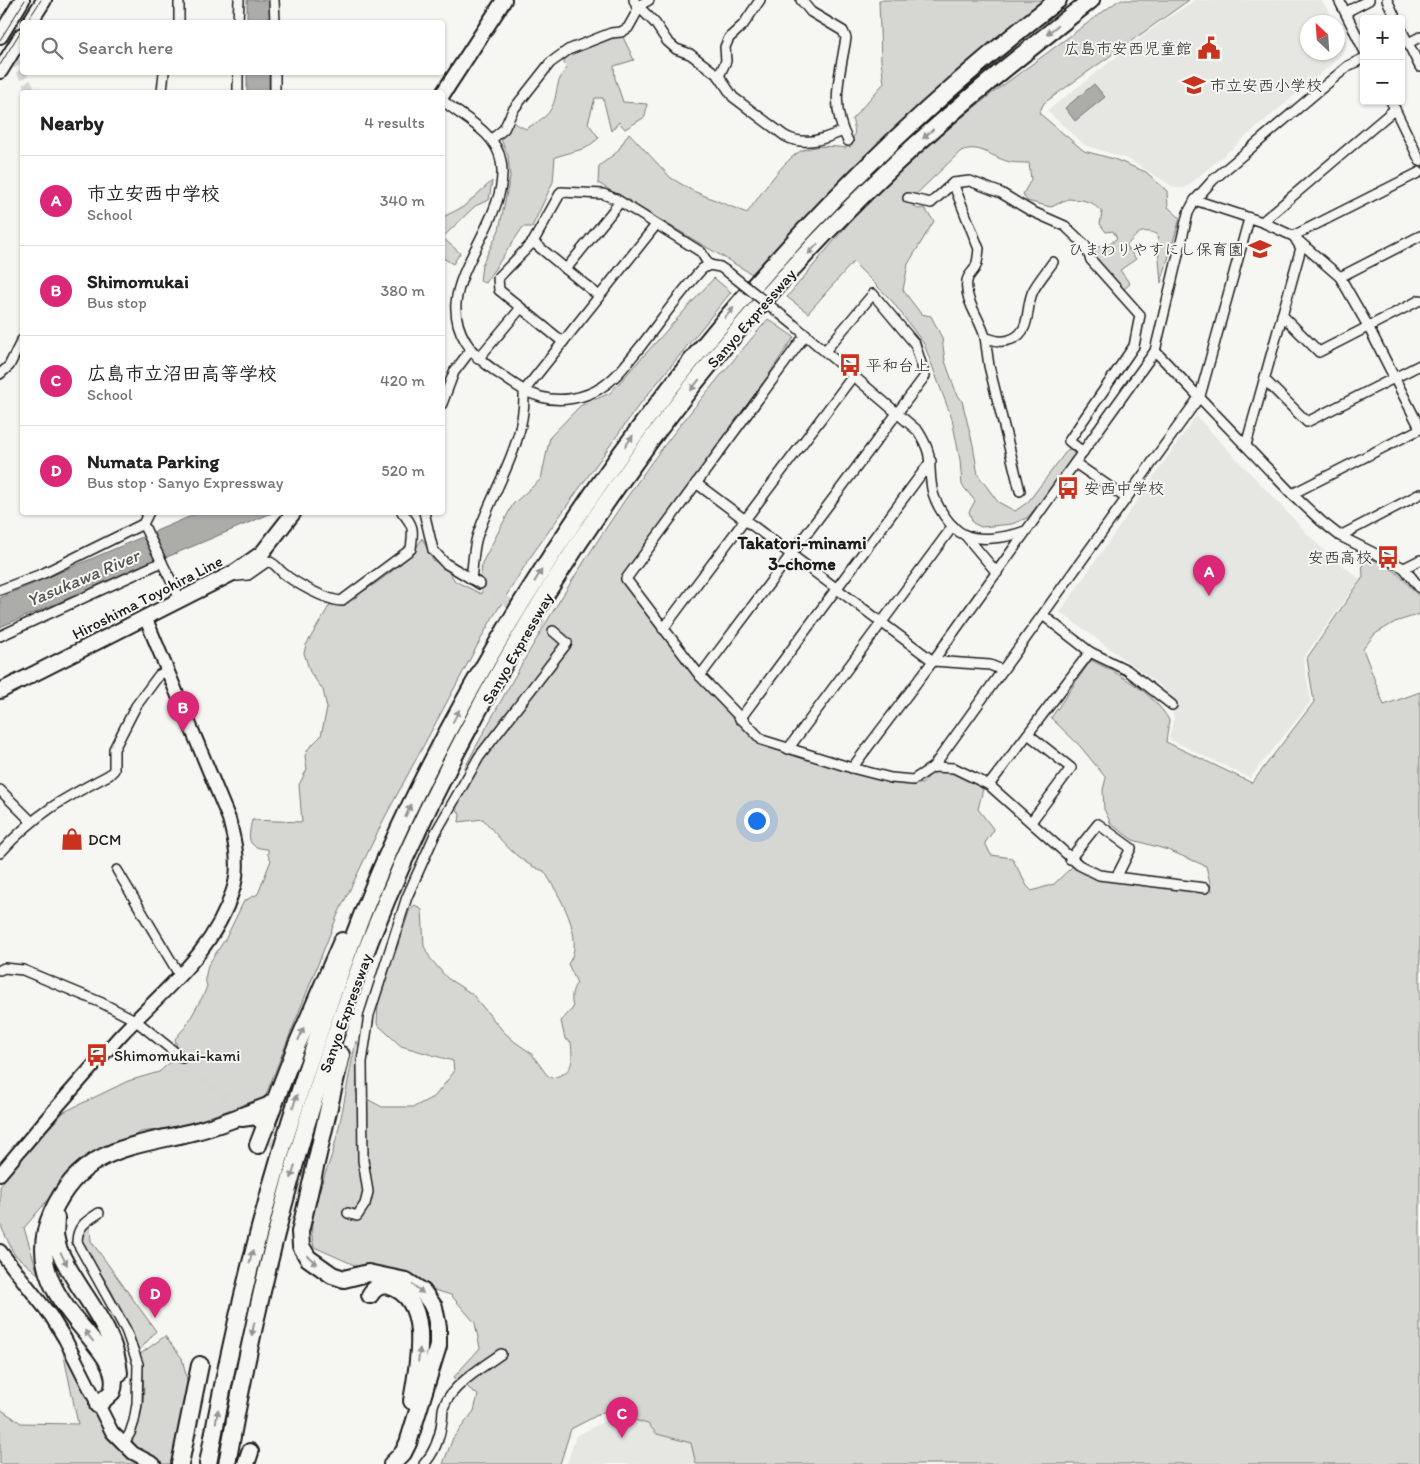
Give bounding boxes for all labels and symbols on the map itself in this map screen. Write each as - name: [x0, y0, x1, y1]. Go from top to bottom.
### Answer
- north arrow: [1300, 15, 1345, 60]
- one-way arrow: [1046, 25, 1059, 36]
- public building icon: 広島市安西児童館: [1196, 35, 1222, 61]
- place label: 広島市安西児童館: [1064, 39, 1192, 58]
- school or university icon: 市立安西小学校: [1181, 72, 1207, 98]
- place label: 市立安西小学校: [1210, 76, 1322, 95]
- one-way arrow: [922, 128, 934, 140]
- school or university icon: ひまわりやすにし保育園: [1247, 236, 1273, 262]
- place label: ひまわりやすにし保育園: [1068, 240, 1244, 259]
- one-way arrow: [807, 242, 818, 255]
- street label: Sanyo Expressway: [703, 264, 800, 372]
- one-way arrow: [723, 308, 735, 320]
- bus stop icon: 平和台上: [837, 352, 863, 378]
- place label: 平和台上: [866, 356, 930, 375]
- one-way arrow: [689, 378, 700, 391]
- one-way arrow: [624, 434, 634, 448]
- bus stop icon: 安西中学校: [1055, 475, 1081, 501]
- place label: 安西中学校: [1084, 479, 1164, 498]
- district label: Takatori-minami 3-chome: [736, 532, 867, 575]
- water label: Yasukawa River: [24, 544, 144, 612]
- bus stop icon: 安西高校: [1375, 544, 1401, 570]
- place label: 安西高校: [1308, 548, 1372, 567]
- street label: Hiroshima Toyohira Line: [69, 551, 226, 644]
- pin: A: [1193, 555, 1225, 596]
- one-way arrow: [533, 569, 543, 582]
- street label: Sanyo Expressway: [478, 589, 557, 707]
- pin: B: [167, 691, 199, 732]
- one-way arrow: [452, 709, 460, 723]
- one-way arrow: [404, 804, 412, 818]
- your location: [744, 808, 770, 834]
- shop icon: DCM: [59, 826, 85, 852]
- place label: DCM: [88, 830, 121, 849]
- street label: Sanyo Expressway: [315, 950, 376, 1075]
- one-way arrow: [298, 1027, 306, 1041]
- bus stop icon: Shimomukai-kami: [84, 1042, 110, 1068]
- place label: Shimomukai-kami: [114, 1046, 240, 1065]
- one-way arrow: [292, 1093, 300, 1108]
- one-way arrow: [288, 1164, 296, 1179]
- one-way arrow: [247, 1250, 255, 1265]
- one-way arrow: [60, 1252, 68, 1267]
- one-way arrow: [305, 1255, 318, 1266]
- pin: D: [139, 1277, 171, 1318]
- one-way arrow: [412, 1284, 425, 1295]
- one-way arrow: [249, 1322, 257, 1337]
- one-way arrow: [83, 1330, 94, 1343]
- one-way arrow: [415, 1347, 423, 1363]
- pin: C: [606, 1397, 638, 1438]
- one-way arrow: [214, 1408, 222, 1424]

